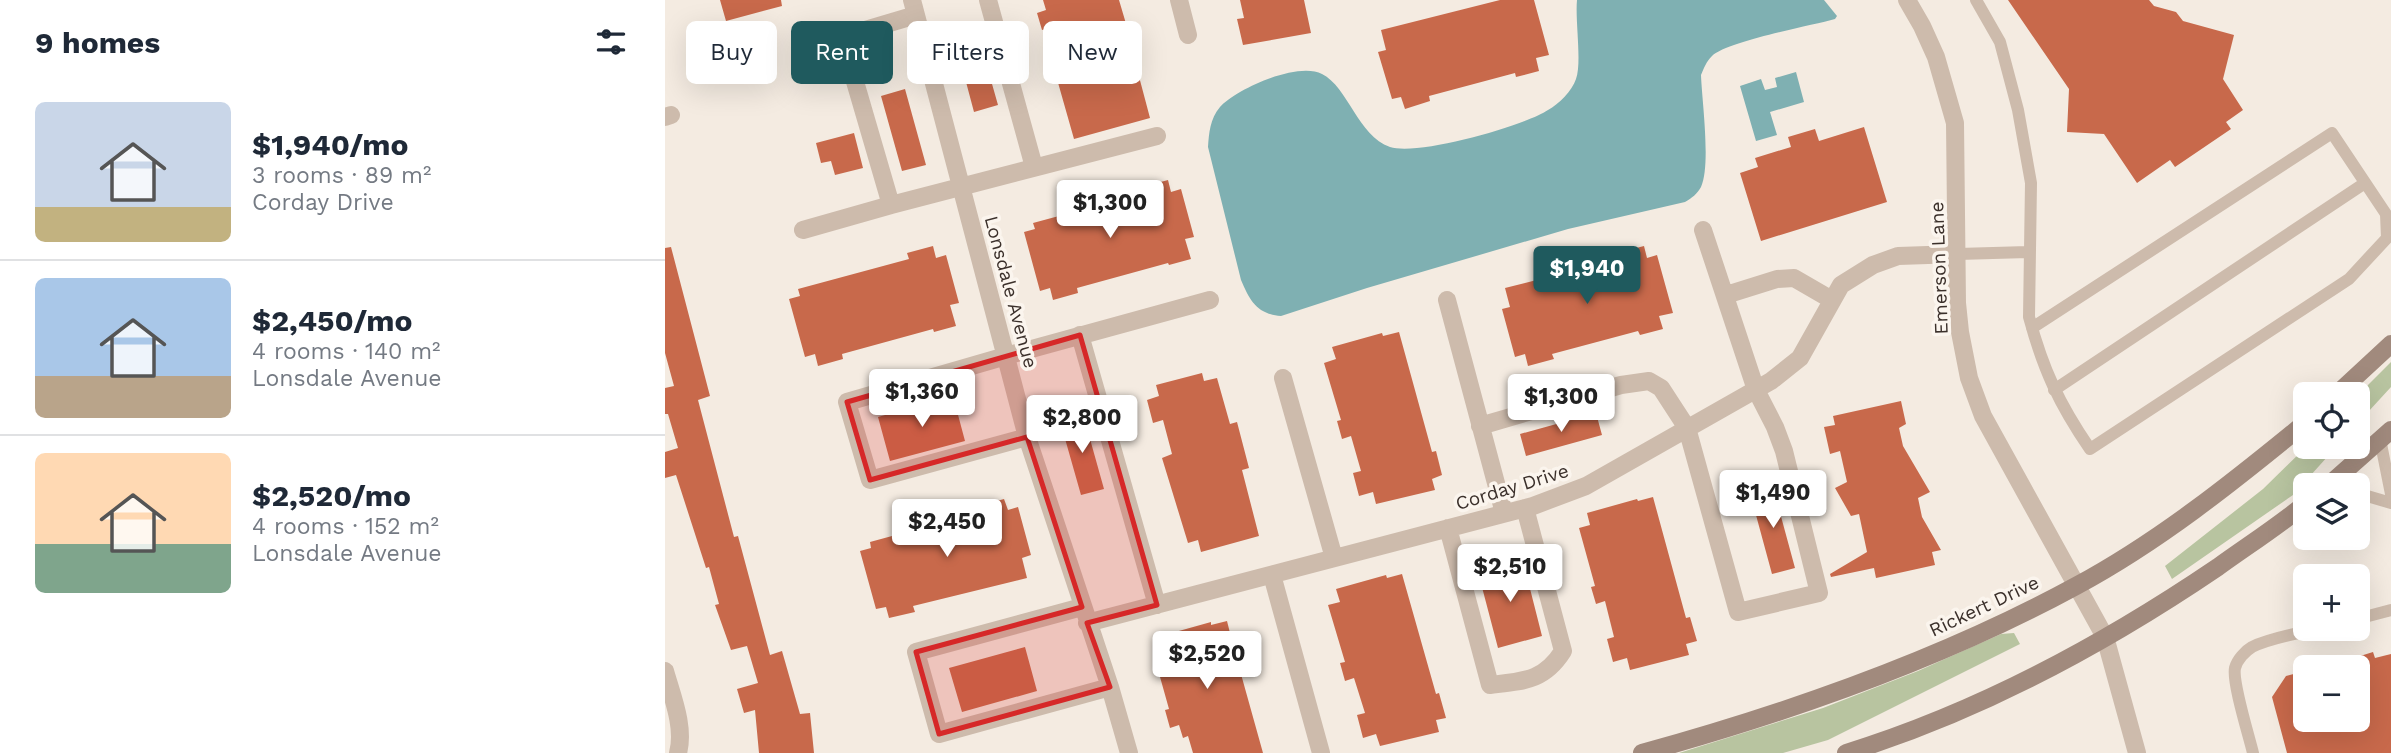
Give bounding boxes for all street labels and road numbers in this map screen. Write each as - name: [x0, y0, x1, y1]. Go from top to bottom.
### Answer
- street label: Emerson Lane: [1925, 201, 1953, 335]
- street label: Lonsdale Avenue: [980, 213, 1042, 371]
- street label: Corday Drive: [1453, 459, 1571, 515]
- street label: Rickert Drive: [1925, 571, 2043, 641]

